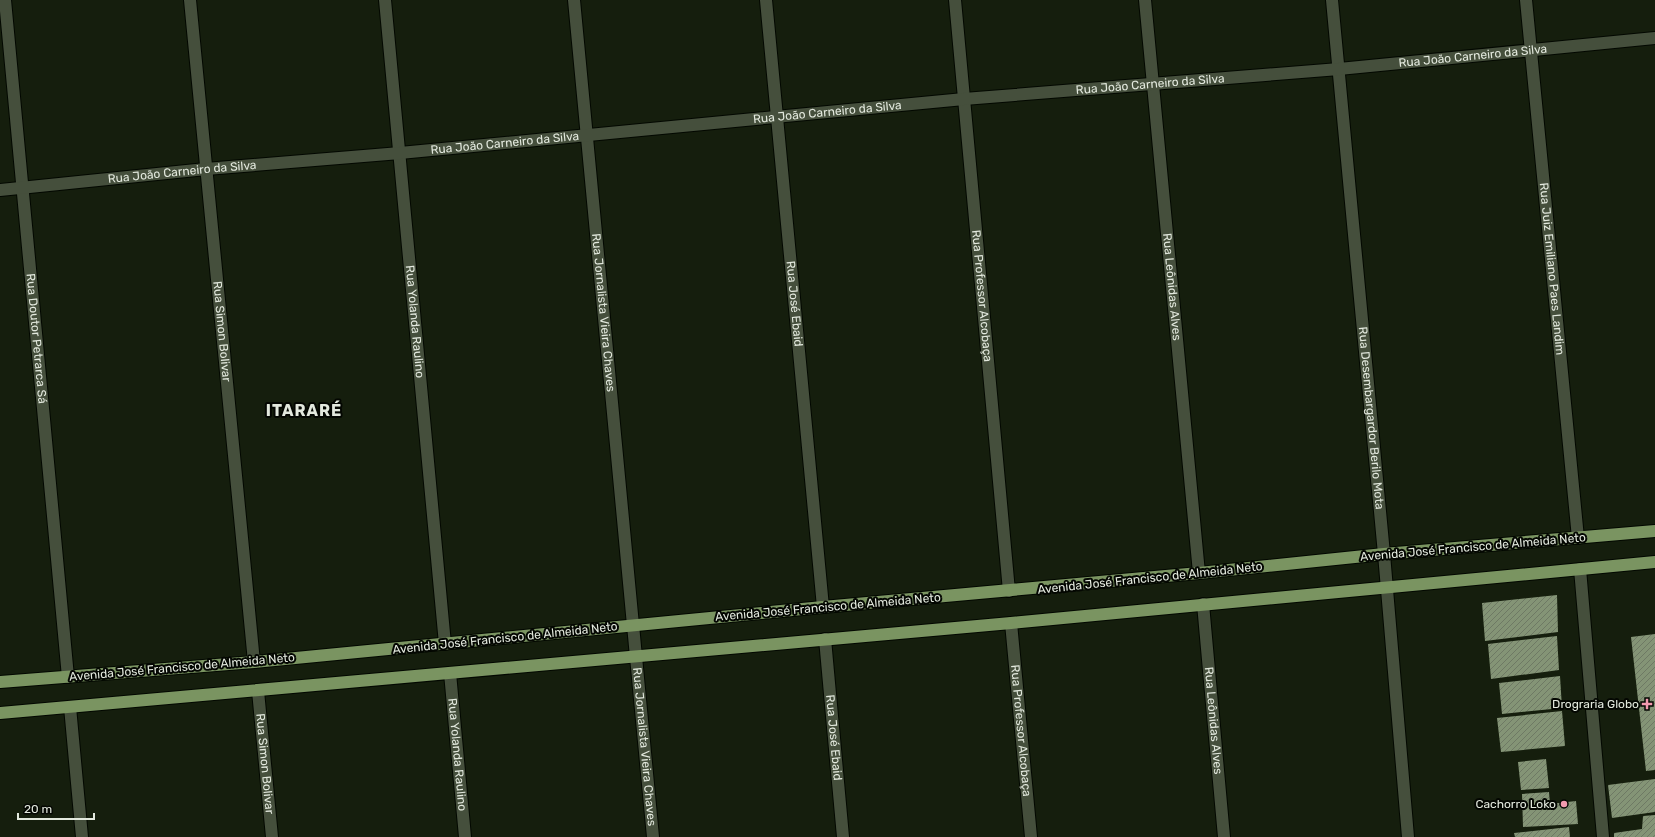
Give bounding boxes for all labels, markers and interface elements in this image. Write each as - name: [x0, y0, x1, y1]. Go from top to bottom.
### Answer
- street label: Rua João Carneiro da Silva: [1398, 42, 1548, 70]
- street label: Rua João Carneiro da Silva: [1075, 71, 1225, 97]
- street label: Rua João Carneiro da Silva: [752, 98, 902, 126]
- street label: Rua João Carneiro da Silva: [430, 129, 580, 157]
- street label: Rua João Carneiro da Silva: [107, 158, 257, 186]
- street label: Rua Juiz Emiliano Paes Landim: [1537, 182, 1567, 356]
- street label: Rua Professor Alcobaça: [969, 229, 995, 362]
- street label: Rua Leônidas Alves: [1160, 232, 1184, 341]
- street label: Rua Jornalista Vieira Chaves: [589, 233, 618, 392]
- street label: Rua José Ebaid: [784, 260, 806, 347]
- street label: Rua Yolanda Raulino: [403, 265, 427, 379]
- street label: Rua Doutor Petrarca Sá: [23, 273, 50, 404]
- street label: Rua Simon Bolivar: [210, 280, 234, 383]
- street label: Rua Desembargardor Berilo Mota: [1356, 326, 1387, 510]
- district label: ITARARÉ: [266, 400, 342, 420]
- street label: Avenida José Francisco de Almeida Neto: [1360, 530, 1586, 564]
- street label: Avenida José Francisco de Almeida Neto: [1037, 559, 1263, 597]
- street label: Avenida José Francisco de Almeida Neto: [715, 590, 941, 624]
- street label: Avenida José Francisco de Almeida Neto: [392, 619, 618, 657]
- street label: Avenida José Francisco de Almeida Neto: [69, 650, 295, 684]
- street label: Rua Professor Alcobaça: [1008, 664, 1034, 797]
- street label: Rua Leônidas Alves: [1202, 666, 1225, 775]
- street label: Rua Jornalista Vieira Chaves: [630, 667, 659, 827]
- street label: Rua José Ebaid: [823, 694, 845, 781]
- place label: Drograria Globo: [1552, 697, 1639, 711]
- street label: Rua Yolanda Raulino: [445, 698, 470, 812]
- marker: Drograria Globo: [1642, 699, 1652, 709]
- street label: Rua Simon Bolivar: [253, 713, 277, 815]
- scale bar: [18, 795, 94, 821]
- place label: Cachorro Loko: [1475, 797, 1556, 811]
- marker: Cachorro Loko: [1559, 799, 1569, 809]
- text: 20 m: [24, 802, 52, 816]

